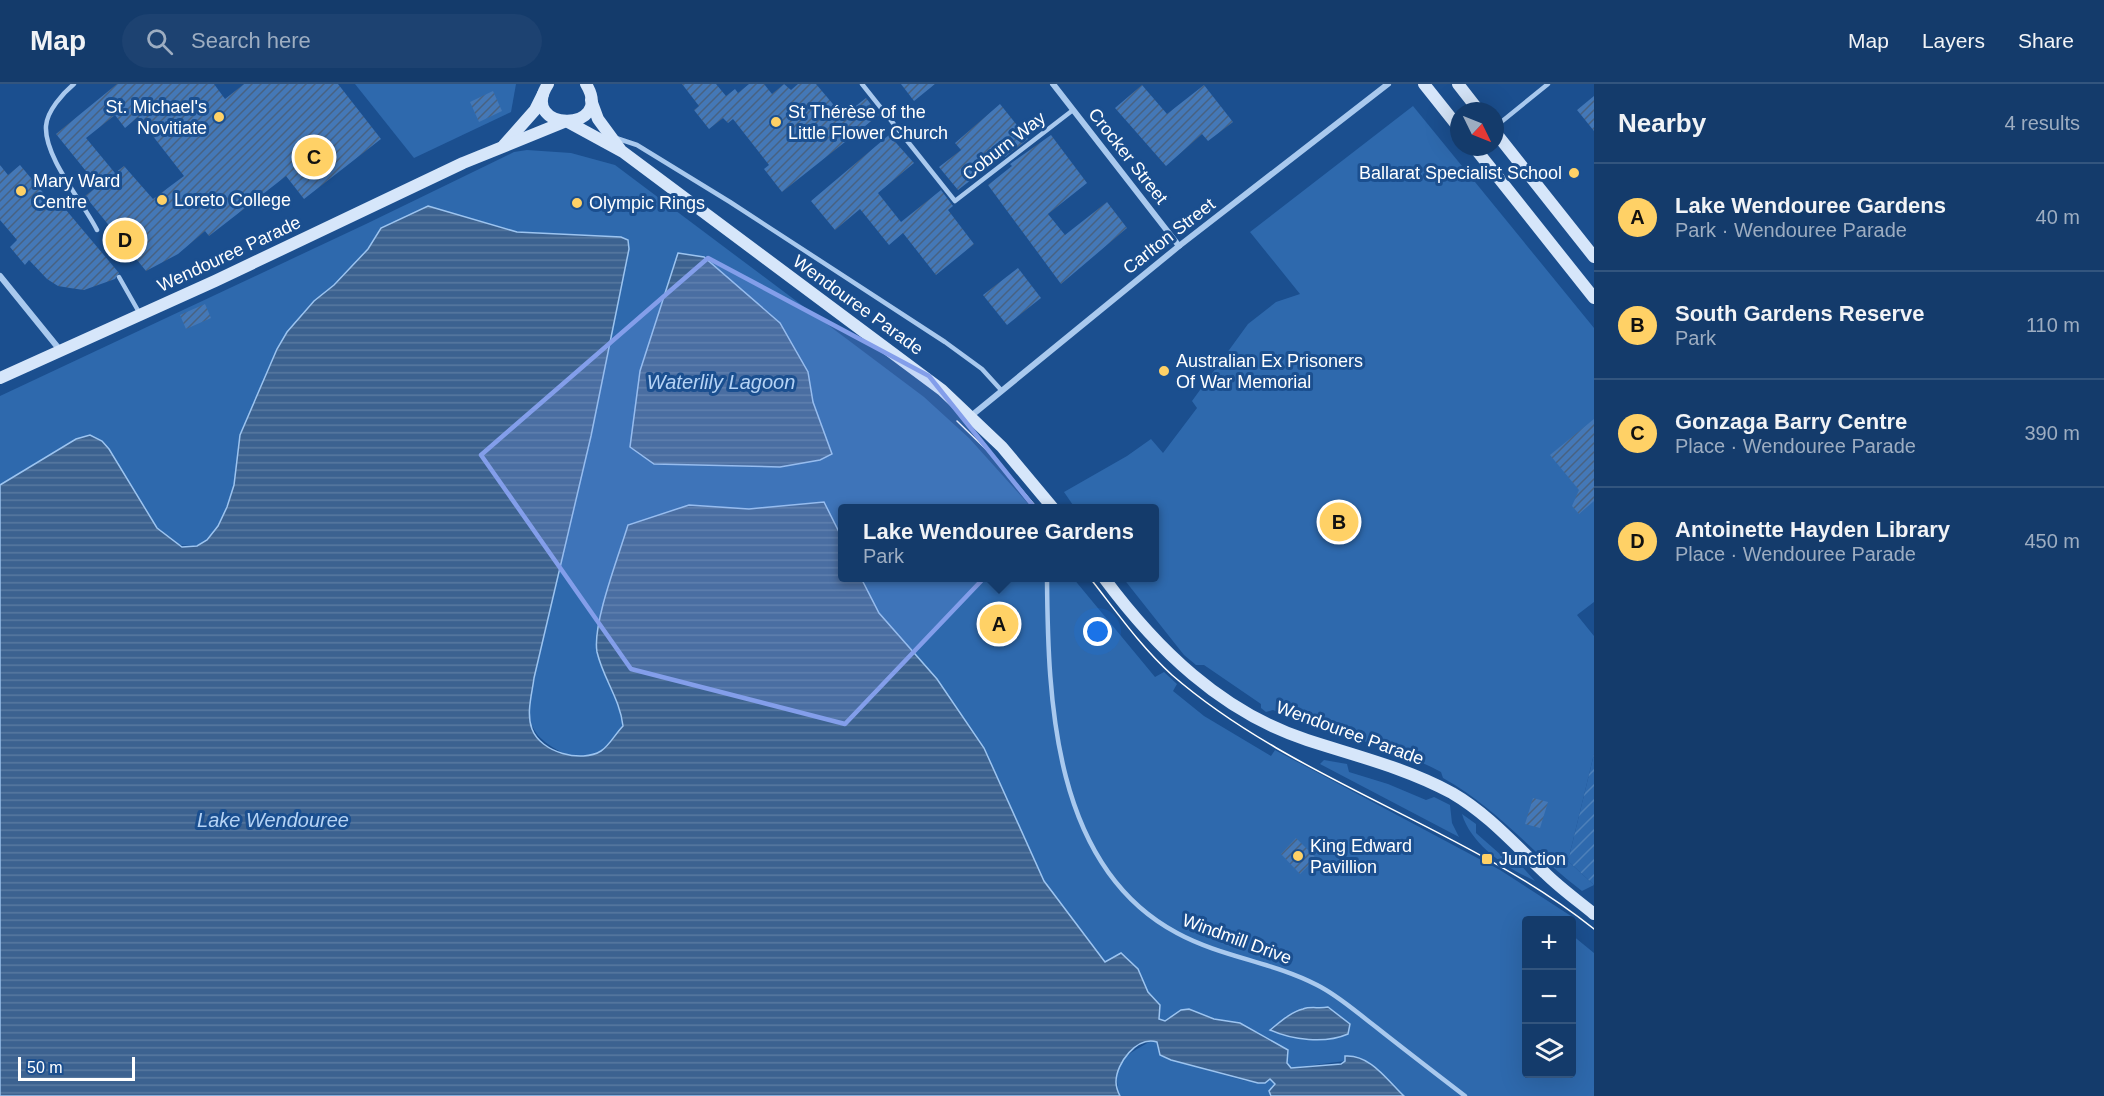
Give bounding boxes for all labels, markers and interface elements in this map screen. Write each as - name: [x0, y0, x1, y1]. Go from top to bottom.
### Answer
- search box: [122, 14, 542, 68]
- text: Map: [30, 25, 86, 56]
- icon: search: [143, 25, 176, 58]
- text: Search here: [191, 28, 311, 53]
- text: Map: [1848, 29, 1889, 52]
- text: Layers: [1922, 29, 1985, 52]
- text: Share: [2018, 29, 2074, 52]
- place label: St. Michael's Novitiate: [106, 97, 207, 138]
- place label: St Thérèse of the Little Flower Church: [788, 102, 948, 143]
- north arrow: [1450, 102, 1504, 156]
- street label: Crocker Street: [1084, 104, 1172, 208]
- street label: Coburn Way: [959, 108, 1049, 184]
- text: Nearby: [1618, 108, 1706, 138]
- marker: St. Michael's Novitiate: [212, 110, 226, 124]
- text: 4 results: [2004, 112, 2080, 134]
- marker: St Thérèse of the Little Flower Church: [769, 115, 783, 129]
- pin: C: [294, 134, 334, 180]
- place label: Ballarat Specialist School: [1359, 163, 1562, 183]
- marker: Ballarat Specialist School: [1567, 166, 1581, 180]
- place label: Mary Ward Centre: [33, 171, 120, 212]
- marker: Mary Ward Centre: [14, 184, 28, 198]
- place label: Loreto College: [174, 190, 291, 210]
- marker: Loreto College: [155, 193, 169, 207]
- place label: Olympic Rings: [589, 193, 705, 213]
- text: Lake Wendouree Gardens: [1675, 193, 1946, 218]
- street label: Carlton Street: [1119, 194, 1219, 278]
- marker: Olympic Rings: [570, 196, 584, 210]
- text: A: [1630, 206, 1645, 228]
- text: 40 m: [2036, 206, 2080, 228]
- street label: Wendouree Parade: [154, 212, 304, 296]
- pin: D: [106, 218, 144, 262]
- text: Park · Wendouree Parade: [1675, 219, 1907, 241]
- street label: Wendouree Parade: [789, 251, 927, 359]
- text: South Gardens Reserve: [1675, 301, 1924, 326]
- text: B: [1630, 314, 1645, 336]
- text: 110 m: [2026, 314, 2080, 336]
- text: Park: [1675, 327, 1716, 349]
- place label: Australian Ex Prisoners Of War Memorial: [1176, 351, 1363, 392]
- marker: Australian Ex Prisoners Of War Memorial: [1157, 364, 1171, 378]
- water label: Waterlily Lagoon: [647, 371, 795, 393]
- text: Gonzaga Barry Centre: [1675, 409, 1907, 434]
- text: C: [1630, 422, 1645, 444]
- text: 390 m: [2024, 422, 2080, 444]
- text: Place · Wendouree Parade: [1675, 435, 1916, 457]
- pin: B: [1320, 500, 1358, 544]
- popup: [838, 504, 1159, 582]
- text: Antoinette Hayden Library: [1675, 517, 1950, 542]
- text: Lake Wendouree Gardens: [863, 519, 1134, 544]
- text: D: [1630, 530, 1645, 552]
- text: 450 m: [2024, 530, 2080, 552]
- text: Place · Wendouree Parade: [1675, 543, 1916, 565]
- text: Park: [863, 545, 904, 567]
- pin: A: [980, 602, 1018, 646]
- your location: [1083, 617, 1112, 646]
- street label: Wendouree Parade: [1273, 697, 1427, 769]
- water label: Lake Wendouree: [197, 809, 349, 831]
- place label: King Edward Pavillion: [1310, 836, 1412, 877]
- marker: King Edward Pavillion: [1291, 849, 1305, 863]
- place label: Junction: [1499, 849, 1566, 869]
- marker: Junction: [1480, 852, 1494, 866]
- street label: Windmill Drive: [1180, 910, 1294, 968]
- map controls: [1522, 916, 1576, 1078]
- button: +: [1522, 916, 1576, 970]
- button: −: [1522, 970, 1576, 1024]
- button: layers: [1522, 1024, 1576, 1078]
- scale bar: [18, 1054, 135, 1082]
- text: 50 m: [27, 1059, 63, 1076]

